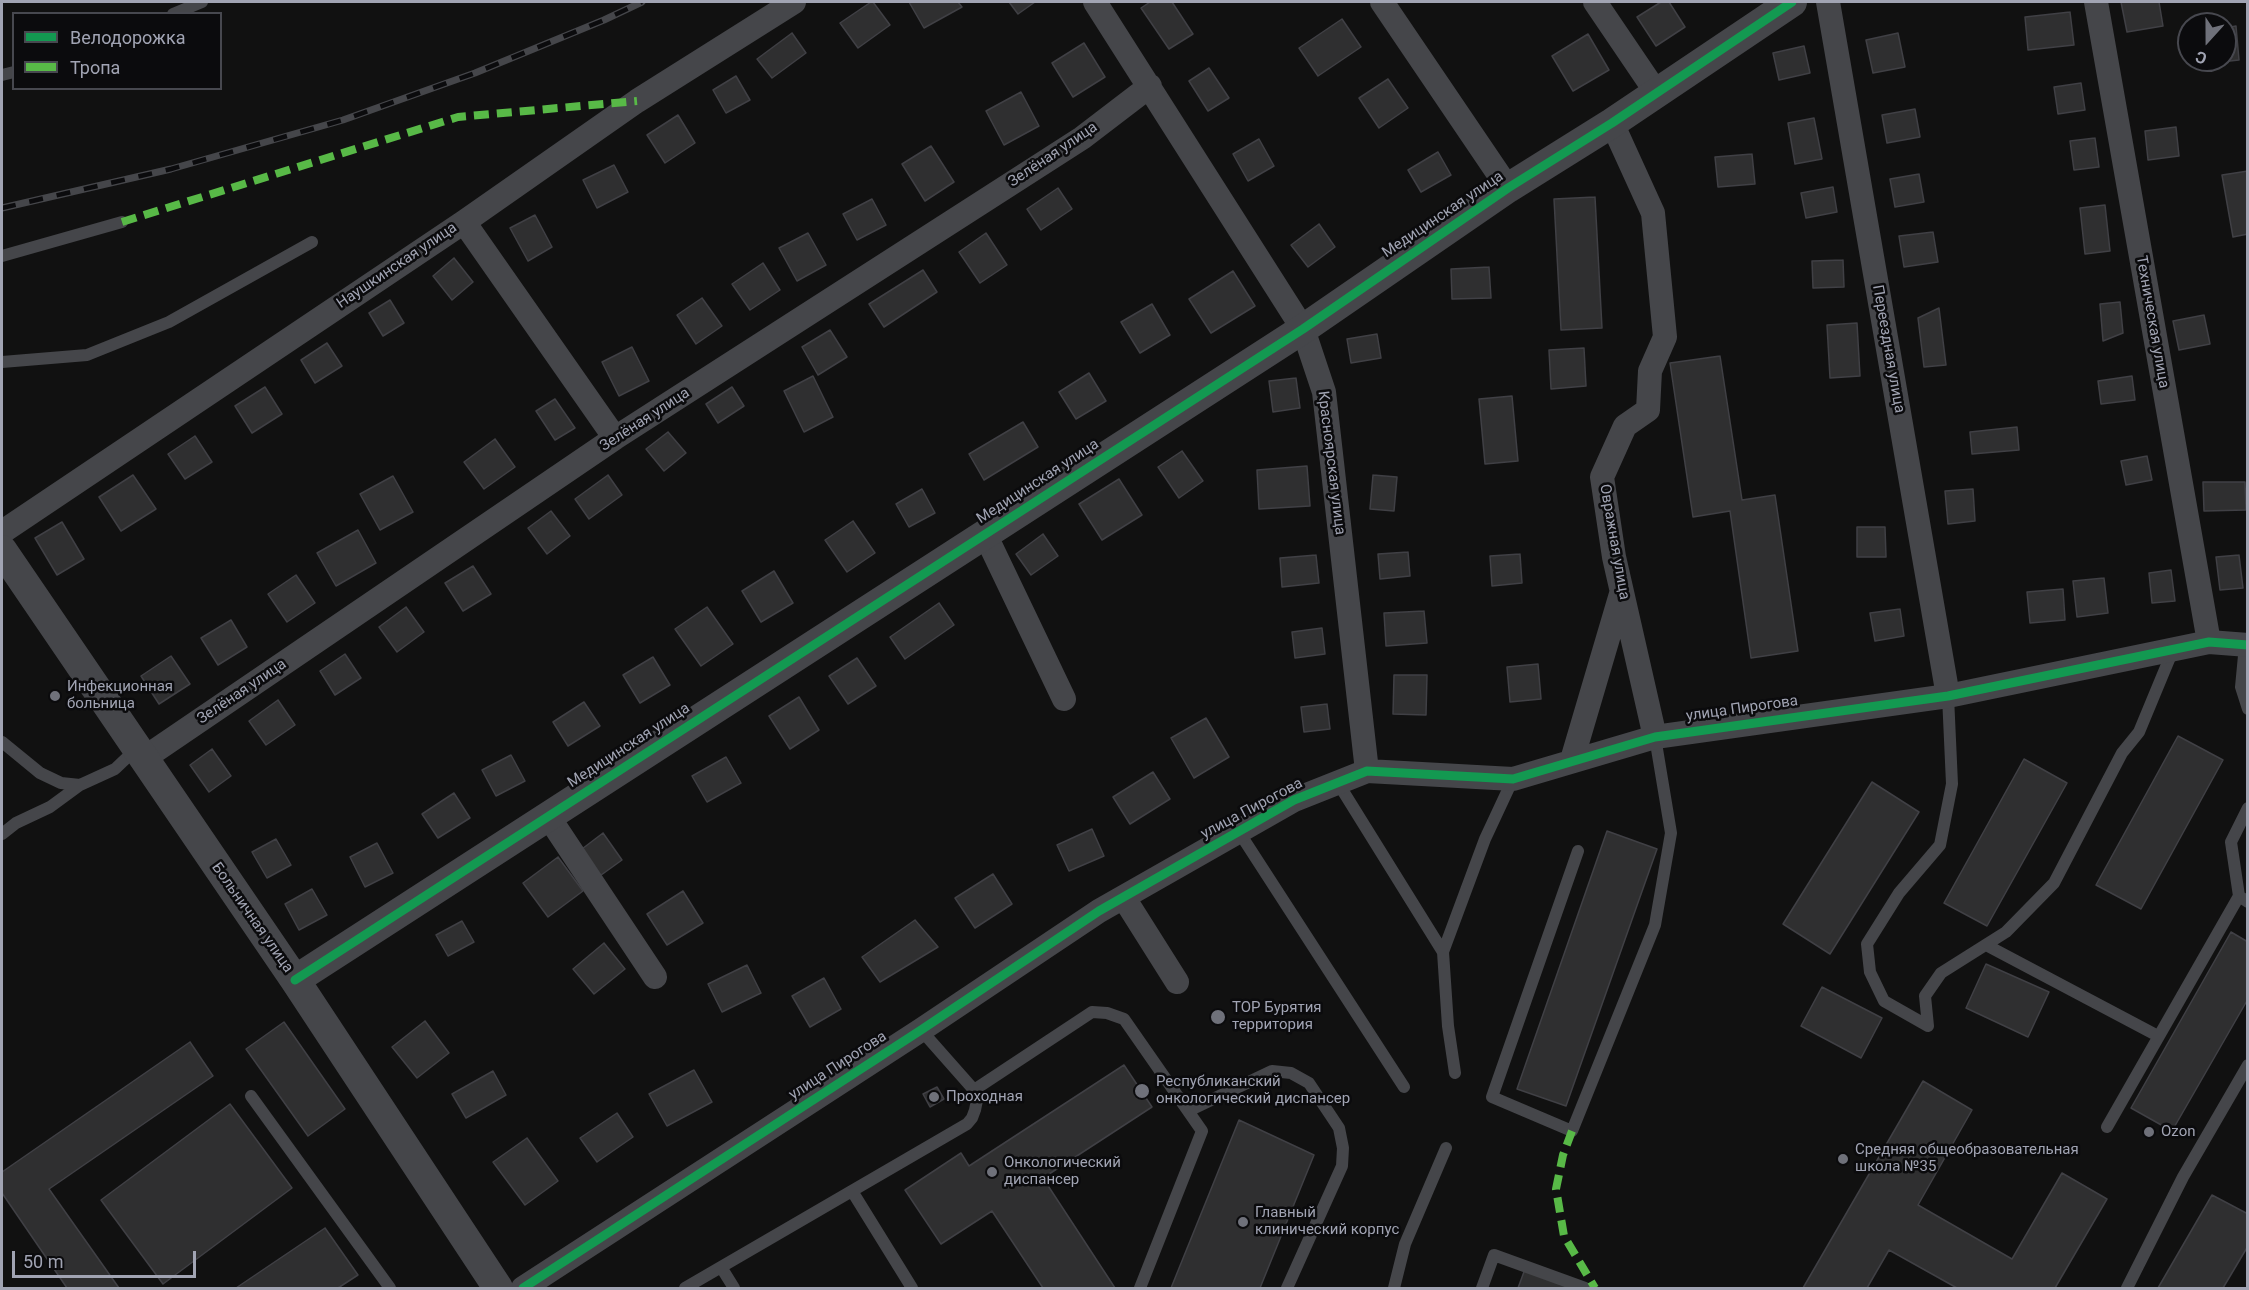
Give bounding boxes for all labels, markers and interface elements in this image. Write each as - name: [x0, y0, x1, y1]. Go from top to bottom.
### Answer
- legend: [12, 12, 222, 90]
- north arrow: [2177, 12, 2237, 72]
- text: Велодорожка: [70, 27, 185, 48]
- text: С: [2193, 47, 2209, 68]
- text: Тропа: [70, 57, 120, 78]
- street label: Зелёная улица: [1005, 119, 1101, 191]
- street label: Медицинская улица: [1379, 168, 1507, 262]
- street label: Наушкинская улица: [334, 219, 460, 313]
- street label: Техническая улица: [2131, 254, 2173, 390]
- street label: Переездная улица: [1868, 284, 1908, 414]
- street label: Зелёная улица: [597, 384, 693, 456]
- street label: Красноярская улица: [1313, 390, 1349, 536]
- street label: Медицинская улица: [973, 436, 1103, 528]
- street label: Овражная улица: [1595, 483, 1633, 601]
- street label: Зелёная улица: [194, 656, 290, 728]
- place label: Инфекционная больница: [67, 678, 173, 713]
- marker: Инфекционная больница: [48, 689, 62, 703]
- street label: улица Пирогова: [1685, 692, 1799, 726]
- street label: Медицинская улица: [564, 700, 694, 792]
- street label: улица Пирогова: [1198, 775, 1306, 843]
- street label: Больничная улица: [207, 860, 297, 976]
- place label: ТОР Бурятия территория: [1232, 999, 1322, 1034]
- marker: ТОР Бурятия территория: [1209, 1008, 1227, 1026]
- street label: улица Пирогова: [786, 1028, 890, 1104]
- place label: Республиканский онкологический диспансер: [1156, 1073, 1350, 1108]
- marker: Республиканский онкологический диспансер: [1133, 1082, 1151, 1100]
- place label: Проходная: [946, 1088, 1023, 1106]
- marker: Проходная: [927, 1090, 941, 1104]
- place label: Ozon: [2161, 1123, 2195, 1141]
- marker: Ozon: [2142, 1125, 2156, 1139]
- place label: Средняя общеобразовательная школа №35: [1855, 1141, 2079, 1176]
- marker: Средняя общеобразовательная школа №35: [1836, 1152, 1850, 1166]
- place label: Онкологический диспансер: [1004, 1154, 1121, 1189]
- marker: Онкологический диспансер: [985, 1165, 999, 1179]
- place label: Главный клинический корпус: [1255, 1204, 1399, 1239]
- marker: Главный клинический корпус: [1236, 1215, 1250, 1229]
- scale bar: [15, 1239, 200, 1277]
- text: 50 m: [23, 1251, 63, 1272]

